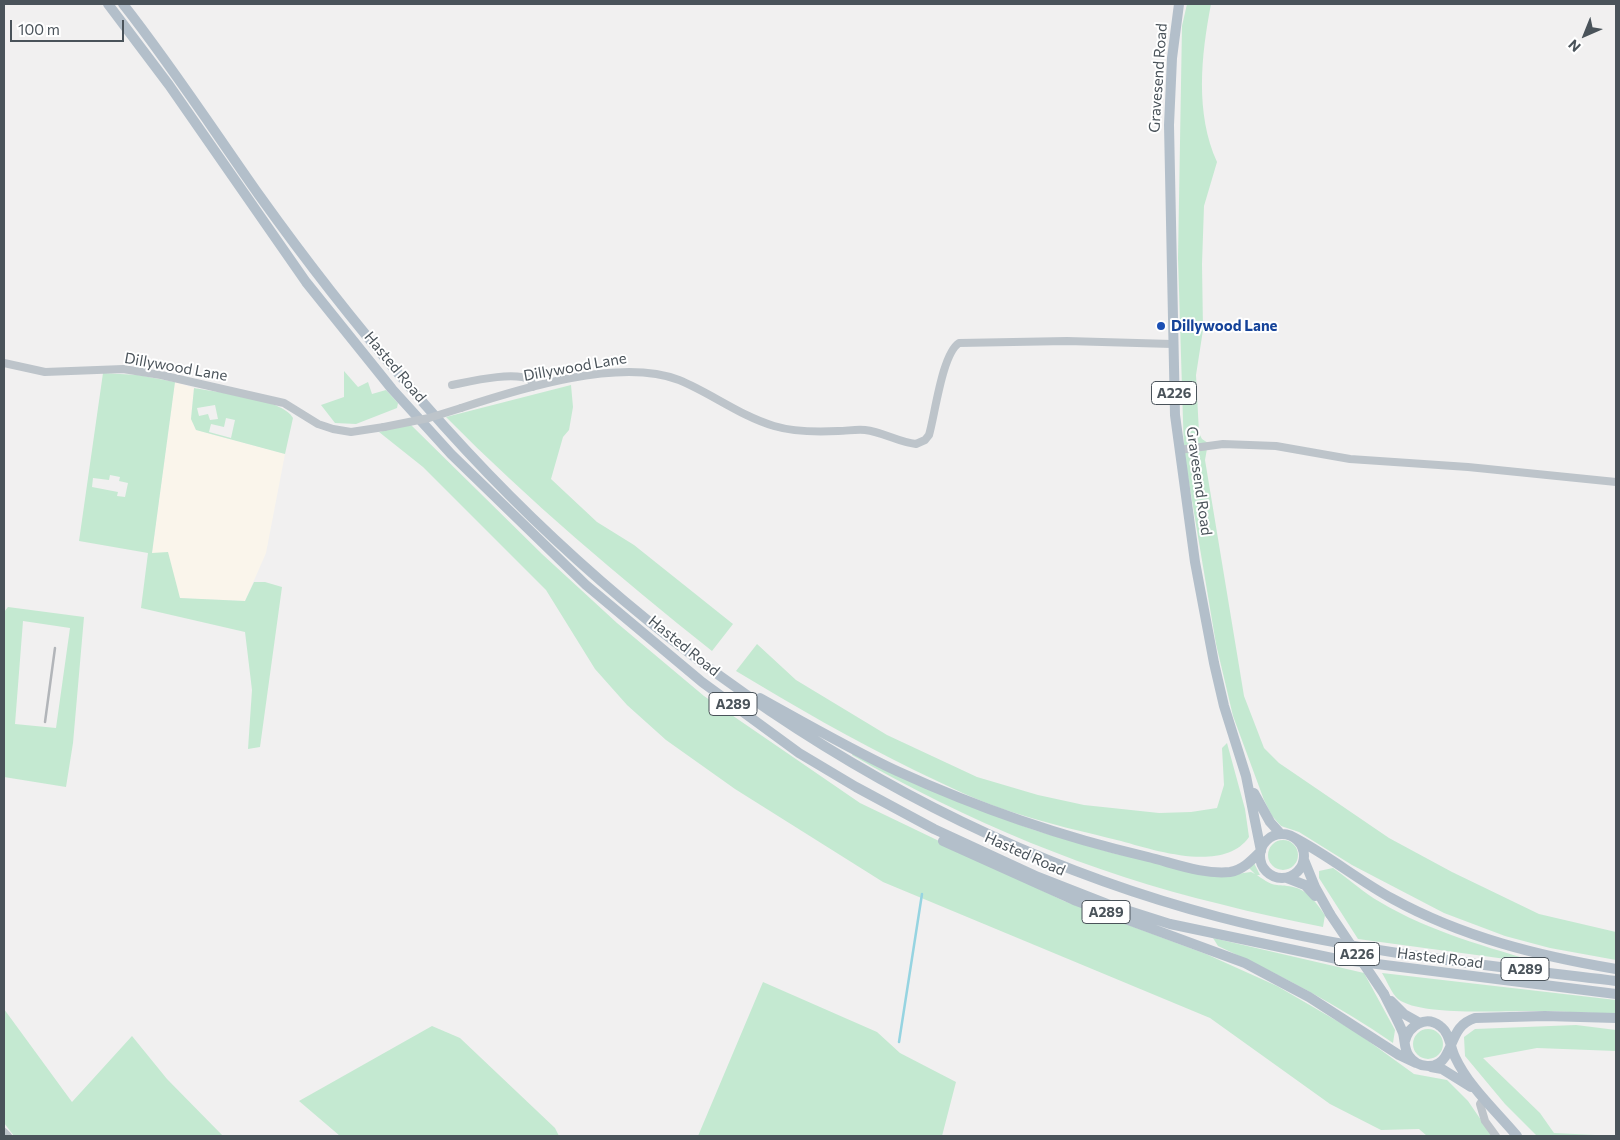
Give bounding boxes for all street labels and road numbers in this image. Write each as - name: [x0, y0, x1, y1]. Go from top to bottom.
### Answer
- street label: Gravesend Road: [1145, 23, 1171, 133]
- street label: Hasted Road: [360, 328, 430, 406]
- street label: Dillywood Lane: [123, 349, 229, 385]
- street label: Dillywood Lane: [522, 349, 628, 385]
- road number: A226: [1152, 382, 1196, 404]
- street label: Gravesend Road: [1182, 425, 1216, 537]
- street label: Hasted Road: [645, 612, 723, 680]
- road number: A289: [709, 692, 757, 716]
- street label: Hasted Road: [982, 828, 1068, 880]
- road number: A289: [1082, 900, 1130, 924]
- road number: A226: [1334, 942, 1380, 966]
- street label: Hasted Road: [1396, 944, 1484, 972]
- road number: A289: [1501, 958, 1549, 981]

